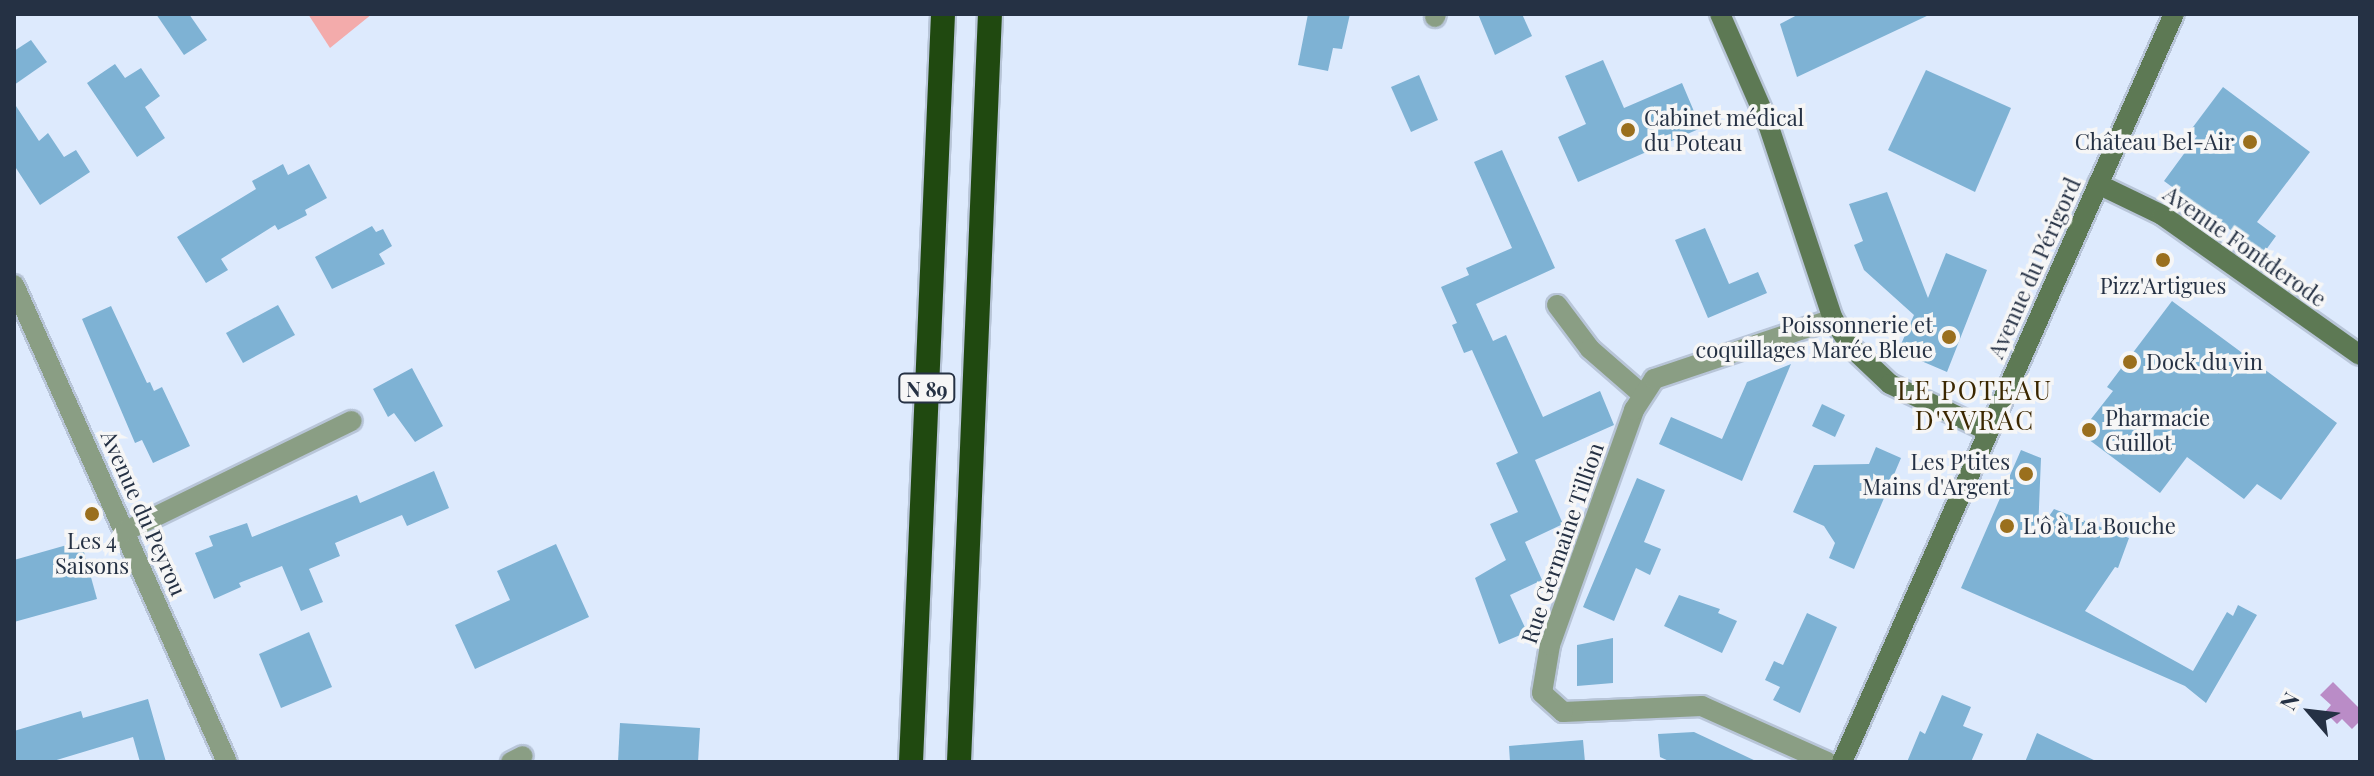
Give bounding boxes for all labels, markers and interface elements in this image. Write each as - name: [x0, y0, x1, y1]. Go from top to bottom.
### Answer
- place label: Cabinet médical du Poteau: [1644, 104, 1804, 156]
- marker: Cabinet médical du Poteau: [1619, 121, 1637, 139]
- place label: Château Bel-Air: [2075, 129, 2234, 155]
- marker: Château Bel-Air: [2241, 133, 2259, 151]
- street label: Avenue du Périgord: [1982, 174, 2086, 362]
- street label: Avenue Fontderode: [2159, 180, 2331, 312]
- marker: Pizz'Artigues: [2154, 251, 2172, 269]
- place label: Pizz'Artigues: [2100, 273, 2226, 299]
- place label: Poissonnerie et coquillages Marée Bleue: [1696, 311, 1933, 362]
- marker: Poissonnerie et coquillages Marée Bleue: [1940, 328, 1958, 346]
- place label: Dock du vin: [2146, 349, 2264, 375]
- marker: Dock du vin: [2121, 353, 2139, 371]
- road number: N 89: [897, 372, 957, 404]
- district label: LE POTEAU D'YVRAC: [1897, 374, 2053, 436]
- place label: Pharmacie Guillot: [2105, 404, 2210, 456]
- marker: Pharmacie Guillot: [2080, 421, 2098, 439]
- street label: Avenue du Peyrou: [96, 426, 192, 600]
- street label: Rue Germaine Tillion: [1515, 439, 1609, 647]
- place label: Les P'tites Mains d'Argent: [1862, 448, 2010, 500]
- marker: Les P'tites Mains d'Argent: [2017, 465, 2035, 483]
- marker: Les 4 Saisons: [83, 505, 101, 523]
- place label: L'ô à La Bouche: [2023, 513, 2176, 539]
- marker: L'ô à La Bouche: [1998, 517, 2016, 535]
- place label: Les 4 Saisons: [55, 527, 129, 578]
- north arrow: [2270, 672, 2350, 752]
- text: N: [2272, 687, 2306, 715]

